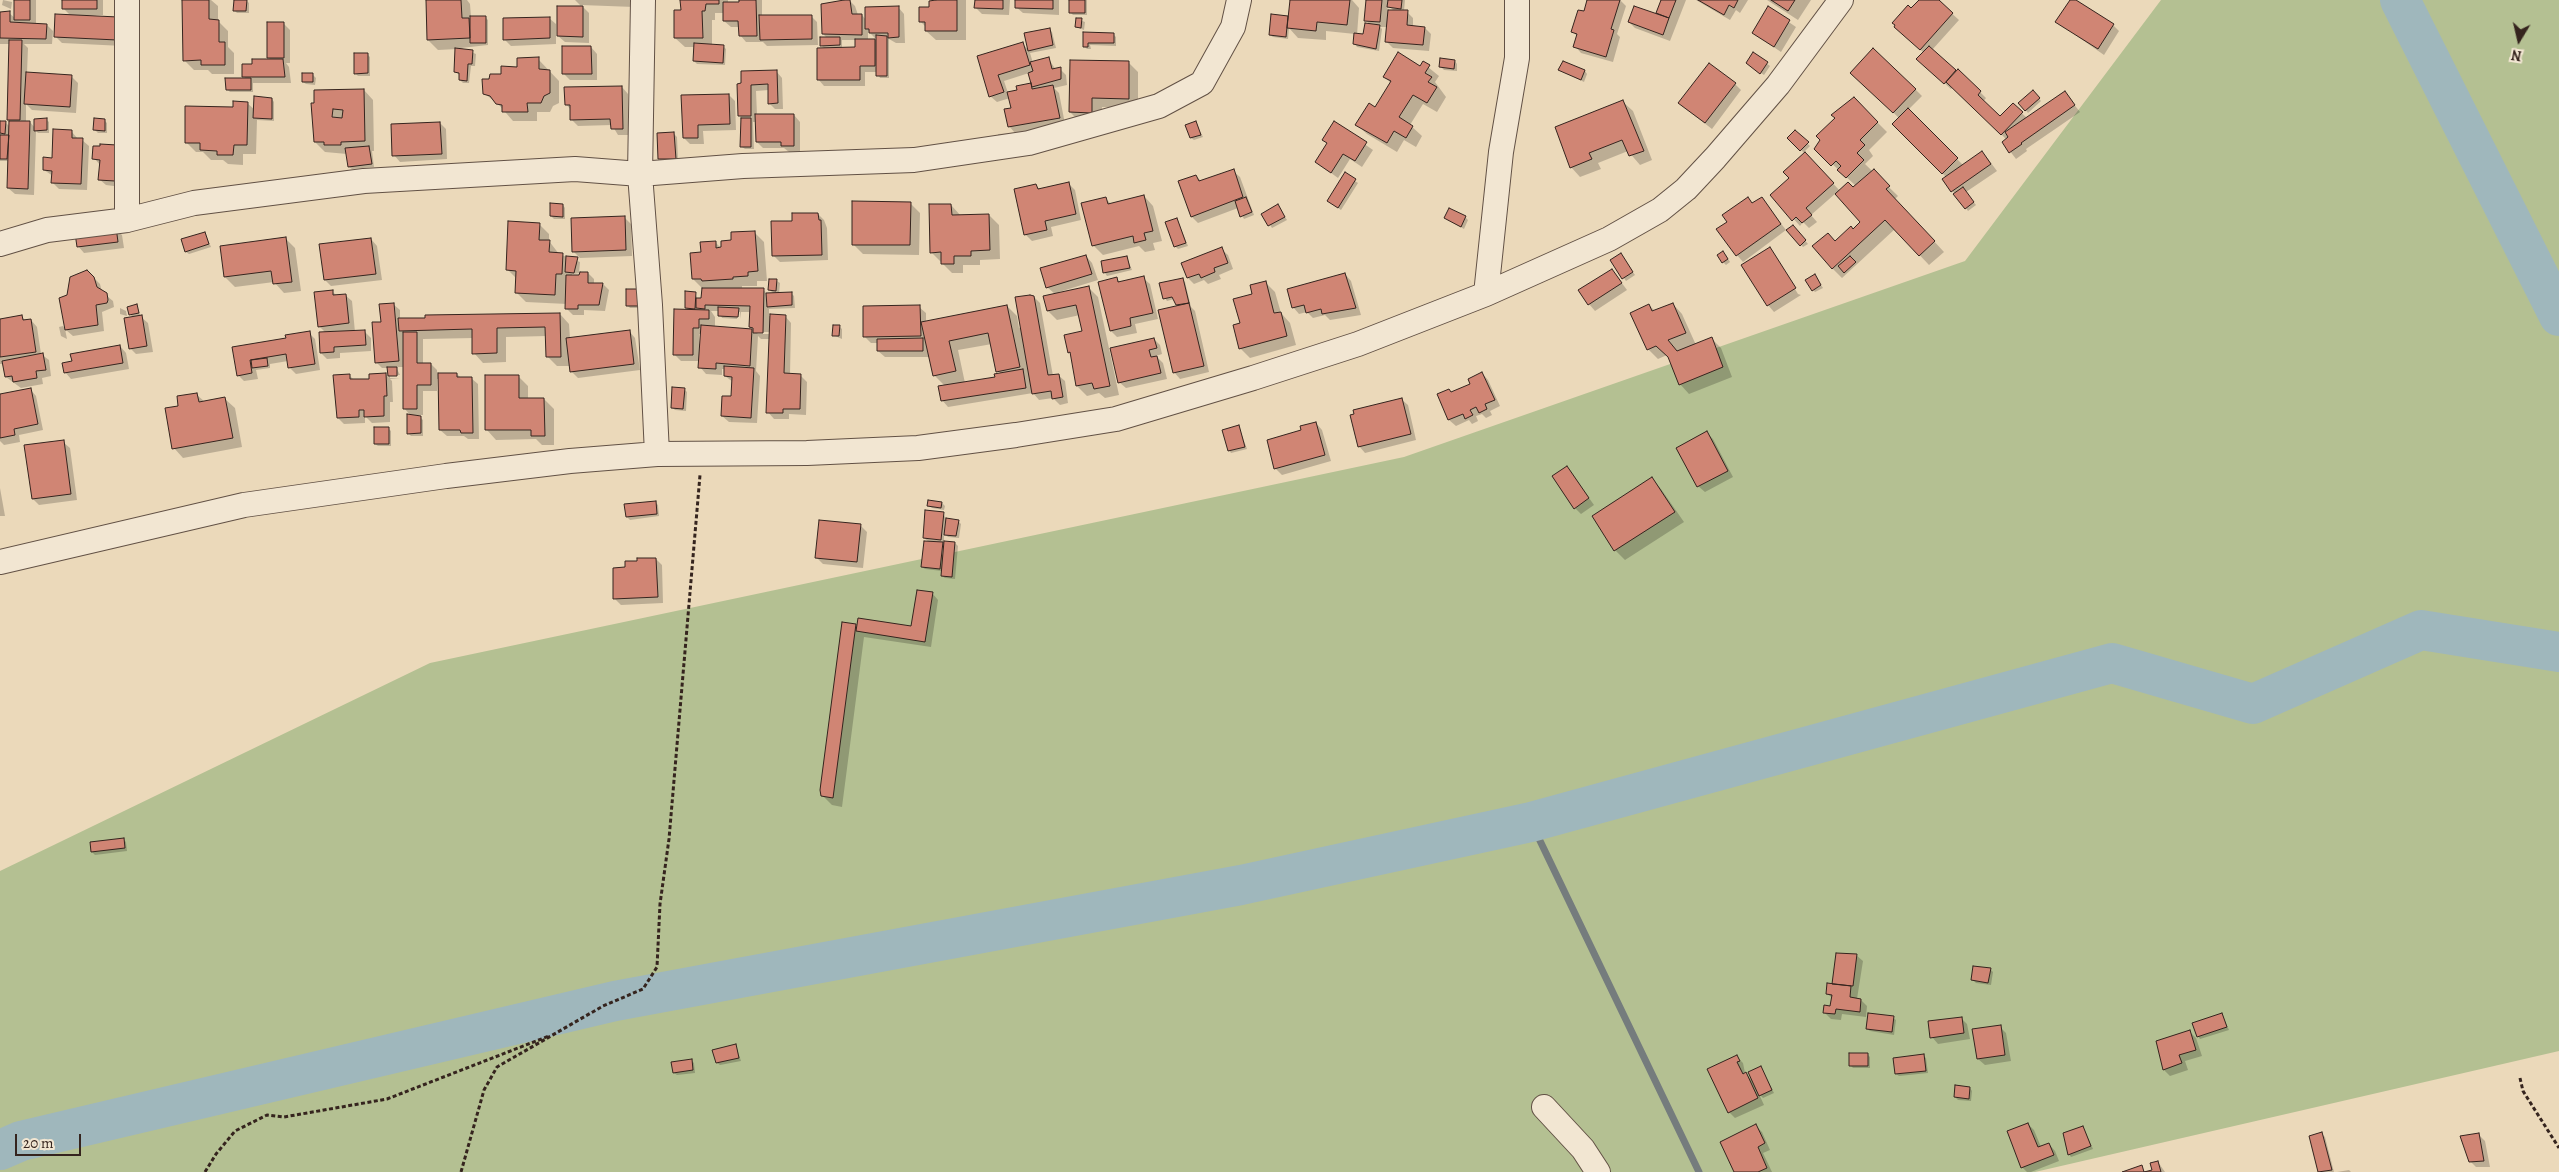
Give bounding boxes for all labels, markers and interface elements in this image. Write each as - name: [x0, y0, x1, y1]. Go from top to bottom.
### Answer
- north arrow: [2494, 15, 2544, 65]
- text: N: [2510, 45, 2523, 65]
- scale bar: [18, 1124, 84, 1156]
- text: 20 m: [23, 1133, 54, 1153]

